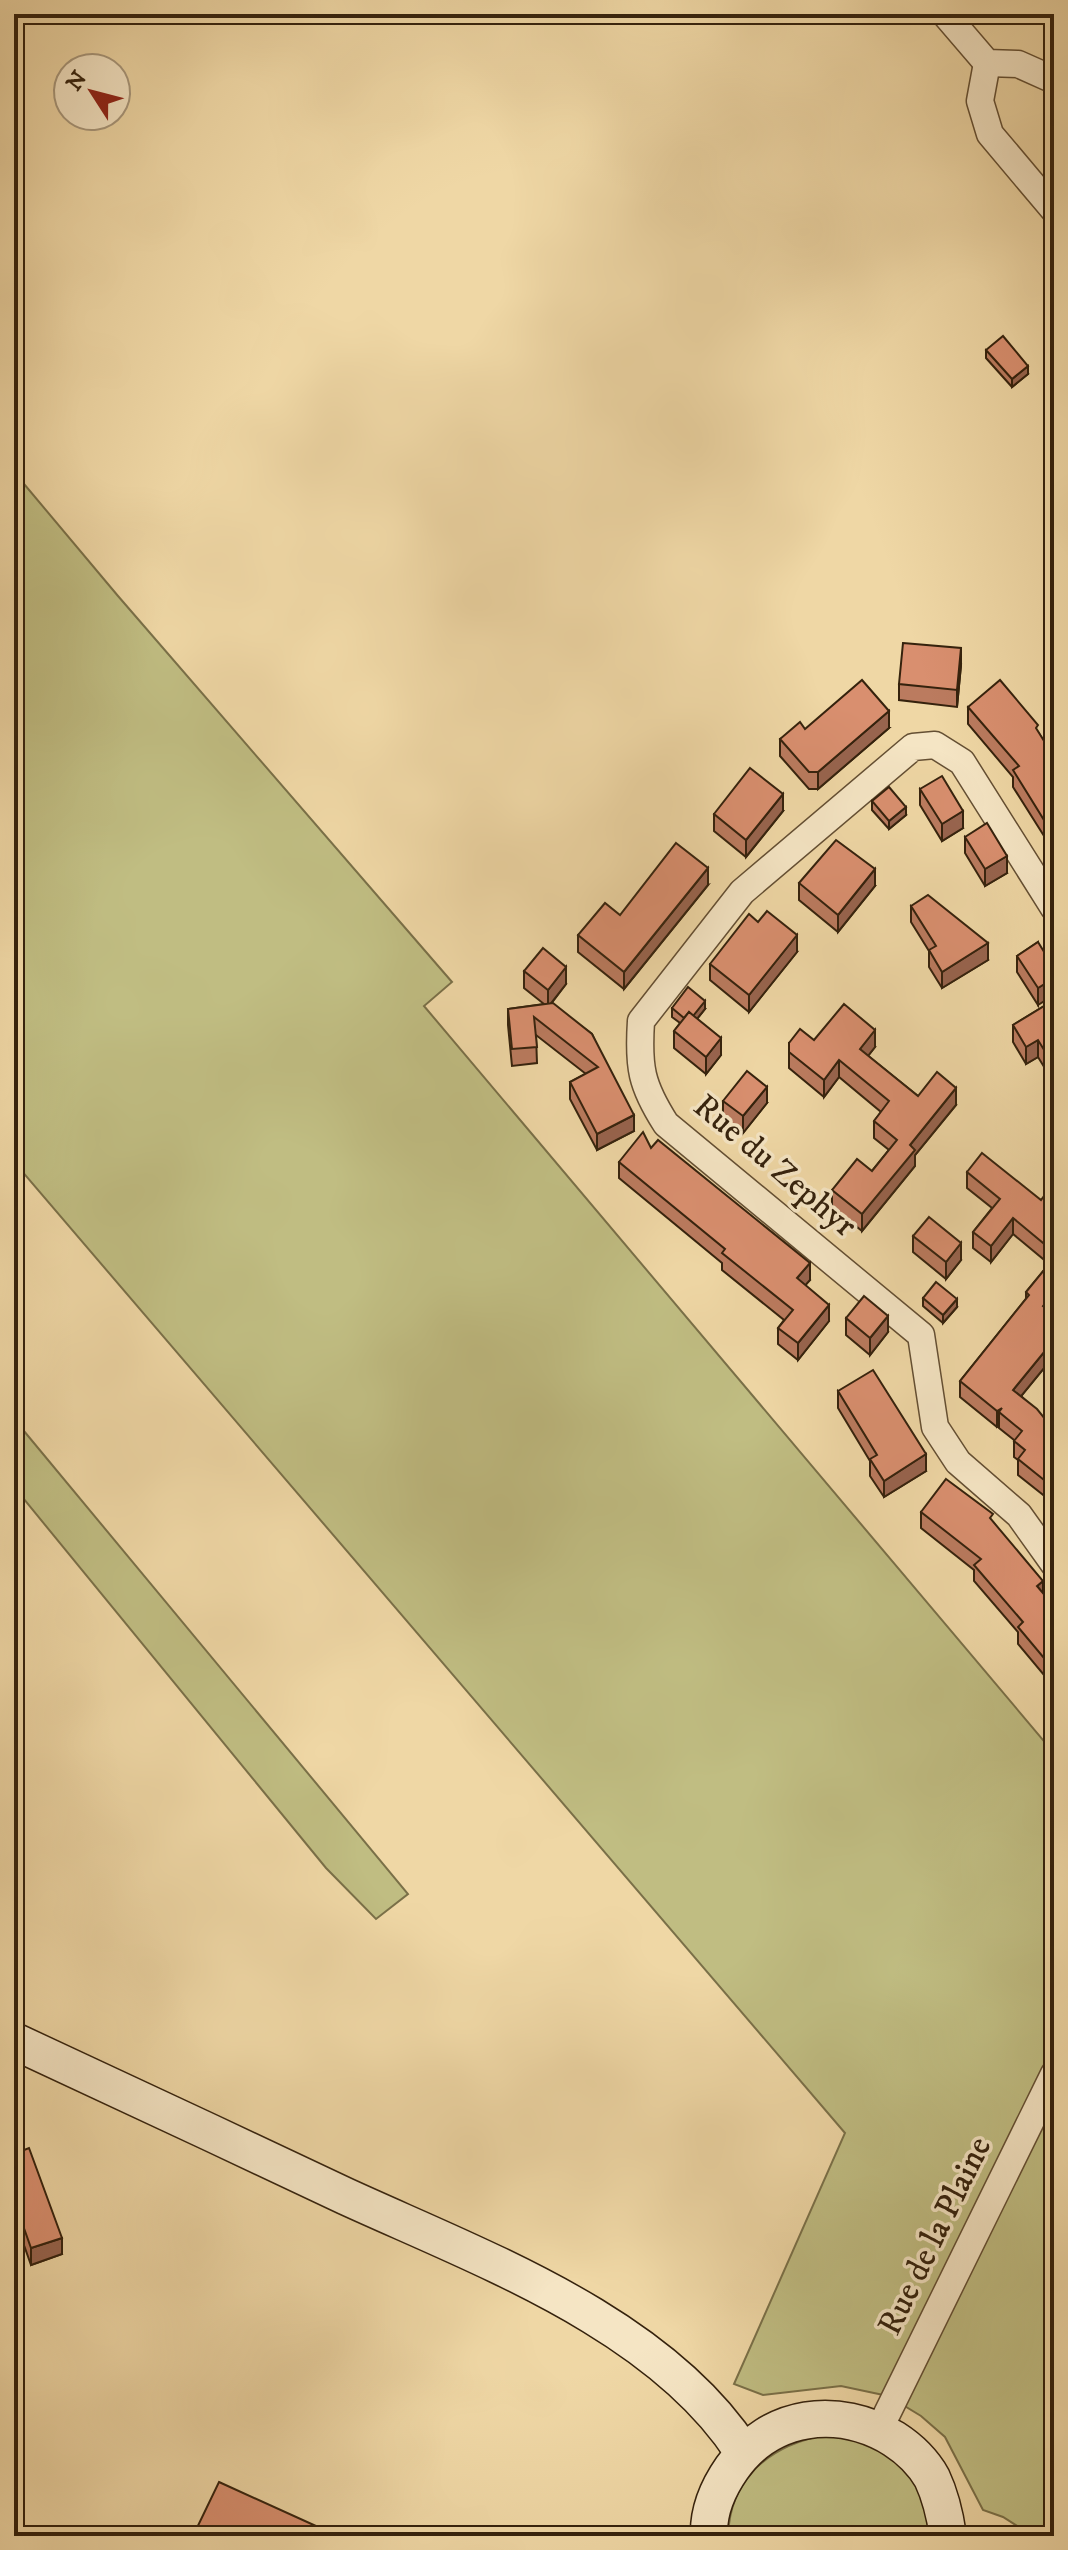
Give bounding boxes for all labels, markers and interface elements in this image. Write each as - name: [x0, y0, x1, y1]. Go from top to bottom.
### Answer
- north arrow: [52, 52, 132, 132]
- text: N: [61, 66, 93, 96]
- street label: Rue du Zephyr: [685, 1086, 865, 1247]
- street label: Rue de la Plaine: [869, 2130, 1001, 2342]

